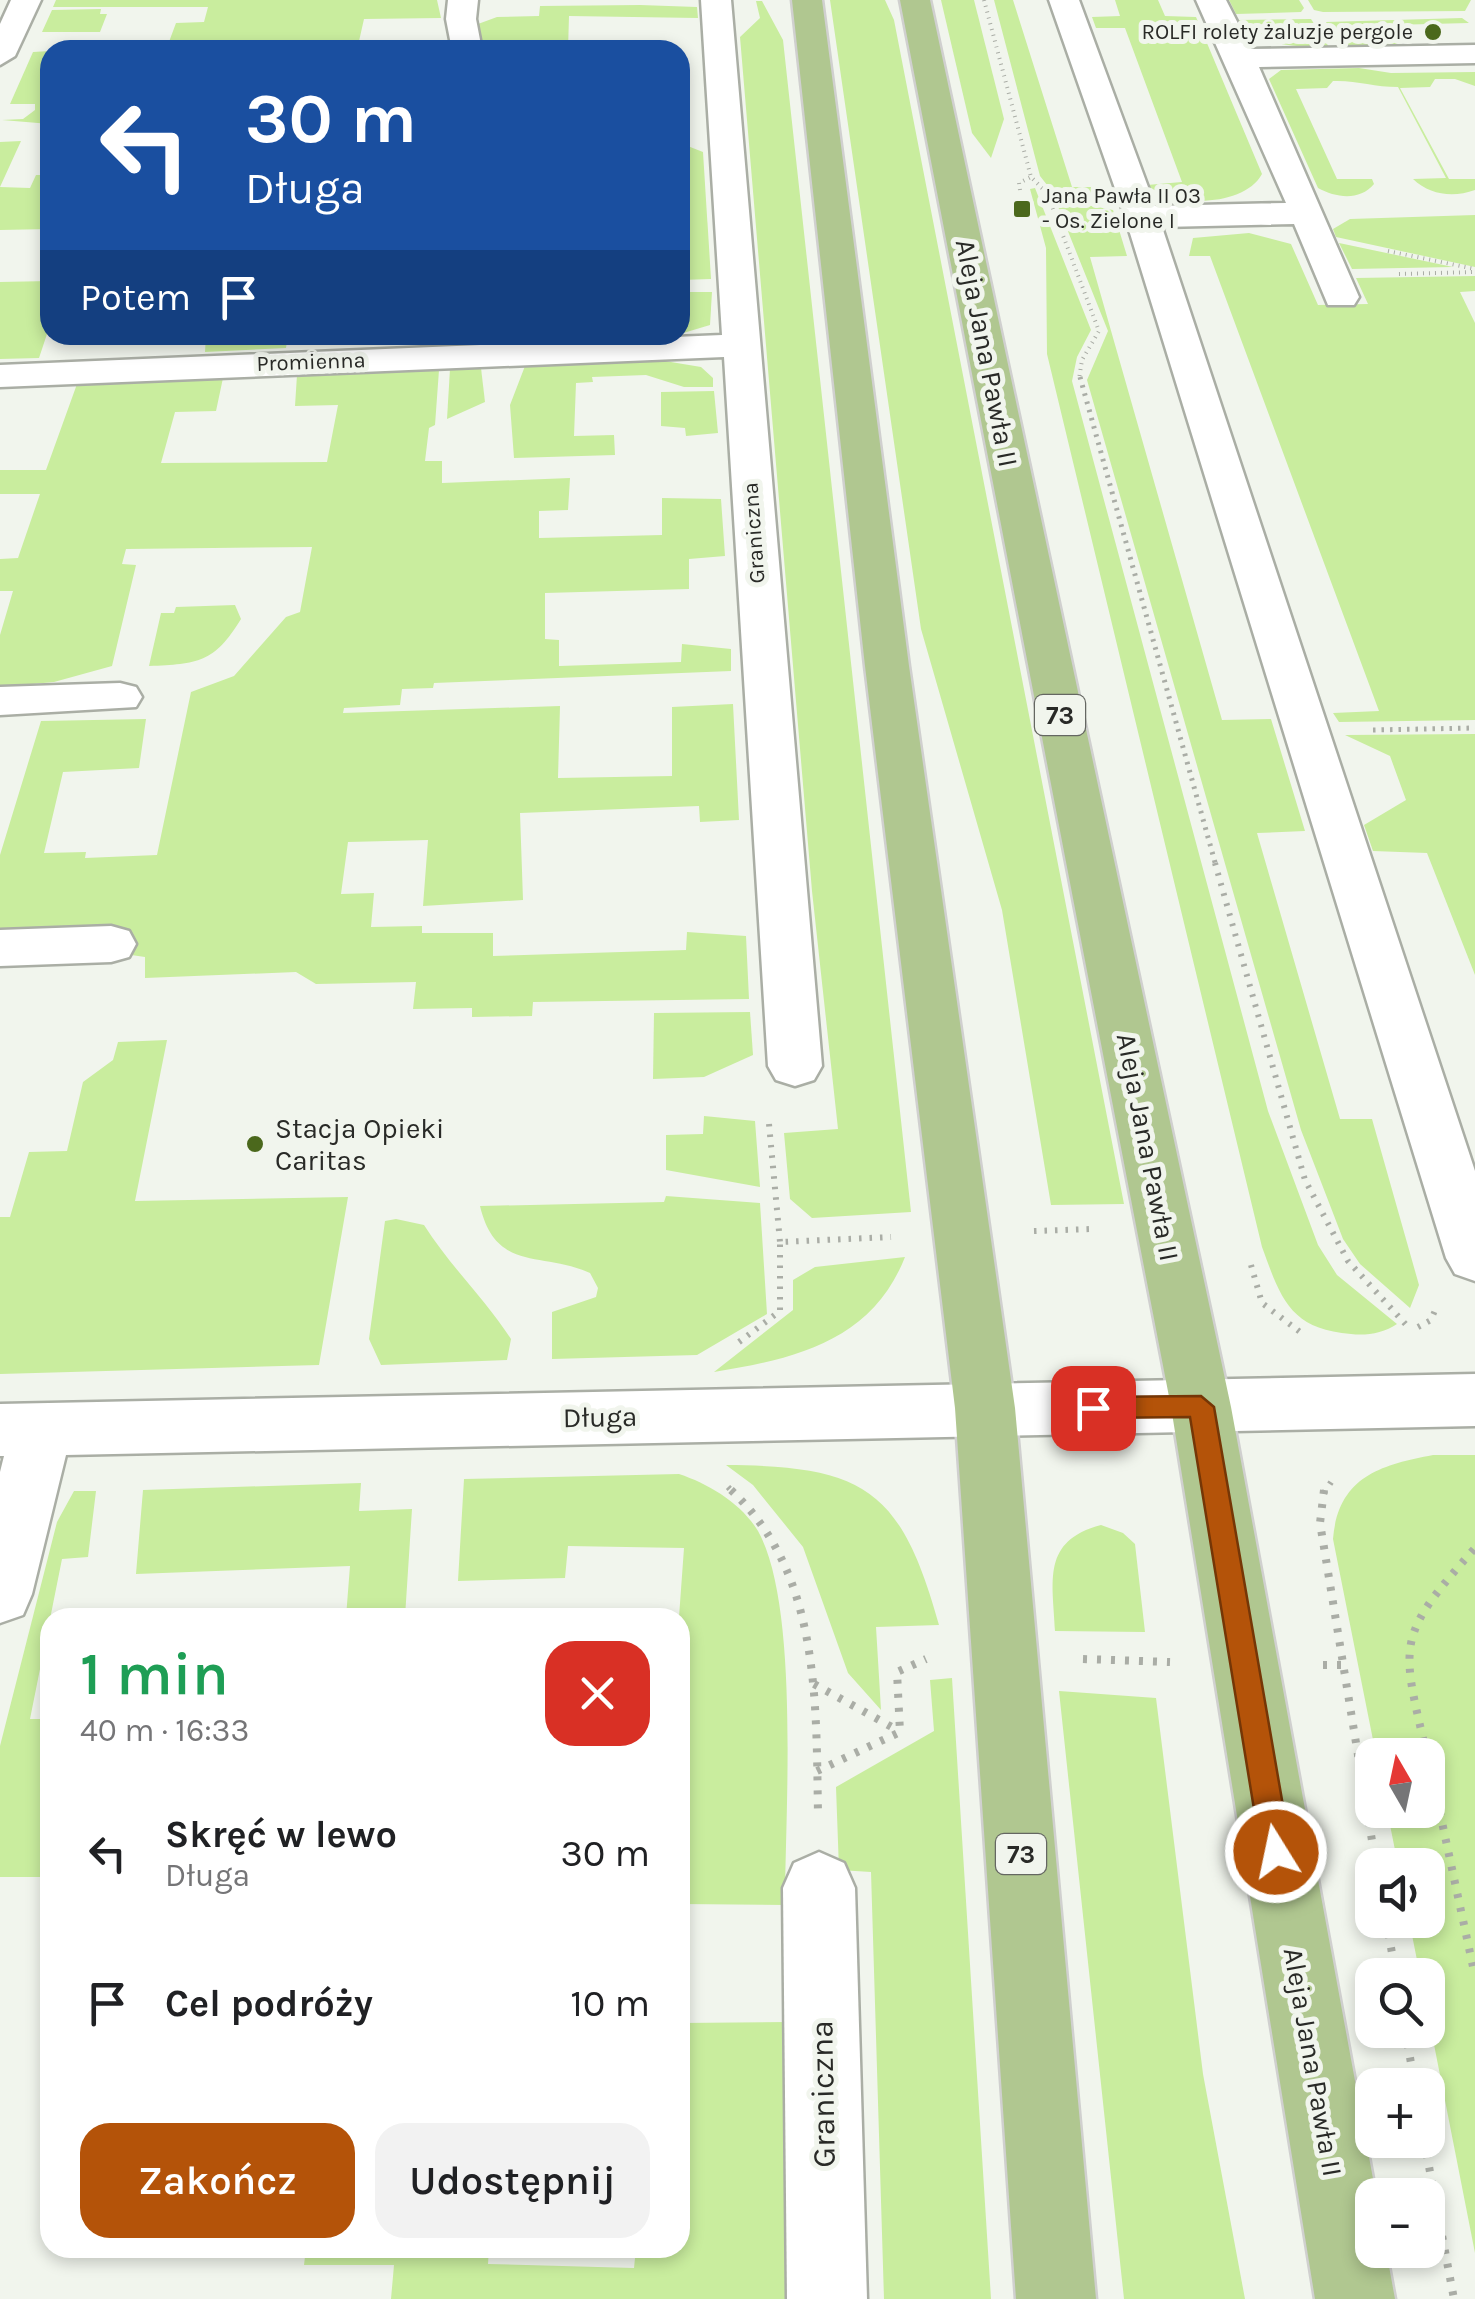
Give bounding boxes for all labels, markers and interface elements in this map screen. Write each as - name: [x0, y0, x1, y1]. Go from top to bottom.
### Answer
- place label: ROLFI rolety żaluzje pergole: [1141, 19, 1413, 45]
- marker: ROLFI rolety żaluzje pergole: [1422, 21, 1444, 43]
- text: 30 m: [245, 78, 417, 160]
- icon: left: [80, 80, 210, 210]
- text: Długa: [245, 162, 365, 214]
- place label: Jana Pawła II 03 - Os. Zielone I: [1042, 183, 1201, 234]
- marker: Jana Pawła II 03 - Os. Zielone I: [1011, 198, 1033, 220]
- street label: Aleja Jana Pawła II: [949, 236, 1025, 470]
- icon: arrive: [211, 270, 266, 325]
- text: Potem: [80, 275, 191, 320]
- street label: Promienna: [256, 347, 366, 377]
- street label: Graniczna: [738, 482, 770, 584]
- road number: 73: [1035, 695, 1085, 735]
- street label: Aleja Jana Pawła II: [1110, 1030, 1186, 1264]
- place label: Stacja Opieki Caritas: [275, 1112, 444, 1177]
- marker: Stacja Opieki Caritas: [244, 1133, 266, 1155]
- pin: [1051, 1366, 1136, 1451]
- icon: arrive: [1066, 1381, 1121, 1436]
- street label: Długa: [562, 1400, 638, 1434]
- text: 1 min: [80, 1639, 229, 1709]
- button: close: [545, 1641, 650, 1746]
- text: 40 m · 16:33: [80, 1712, 249, 1749]
- north arrow: [1355, 1738, 1445, 1828]
- map controls: [1355, 1738, 1445, 2268]
- position arrow: [1224, 1800, 1328, 1904]
- text: Skręć w lewo: [165, 1812, 397, 1857]
- icon: left: [80, 1826, 135, 1881]
- text: 30 m: [560, 1831, 650, 1876]
- road number: 73: [996, 1834, 1046, 1874]
- button: sound: [1355, 1848, 1445, 1938]
- text: Długa: [165, 1857, 250, 1894]
- street label: Aleja Jana Pawła II: [1277, 1945, 1349, 2179]
- button: search: [1355, 1958, 1445, 2048]
- icon: arrive: [80, 1976, 135, 2031]
- text: Cel podróży: [165, 1981, 373, 2026]
- text: 10 m: [570, 1981, 650, 2026]
- street label: Graniczna: [803, 2020, 843, 2168]
- button: +: [1355, 2068, 1445, 2158]
- button: Zakończ: [80, 2123, 355, 2238]
- button: Udostępnij: [375, 2123, 650, 2238]
- button: −: [1355, 2178, 1445, 2268]

